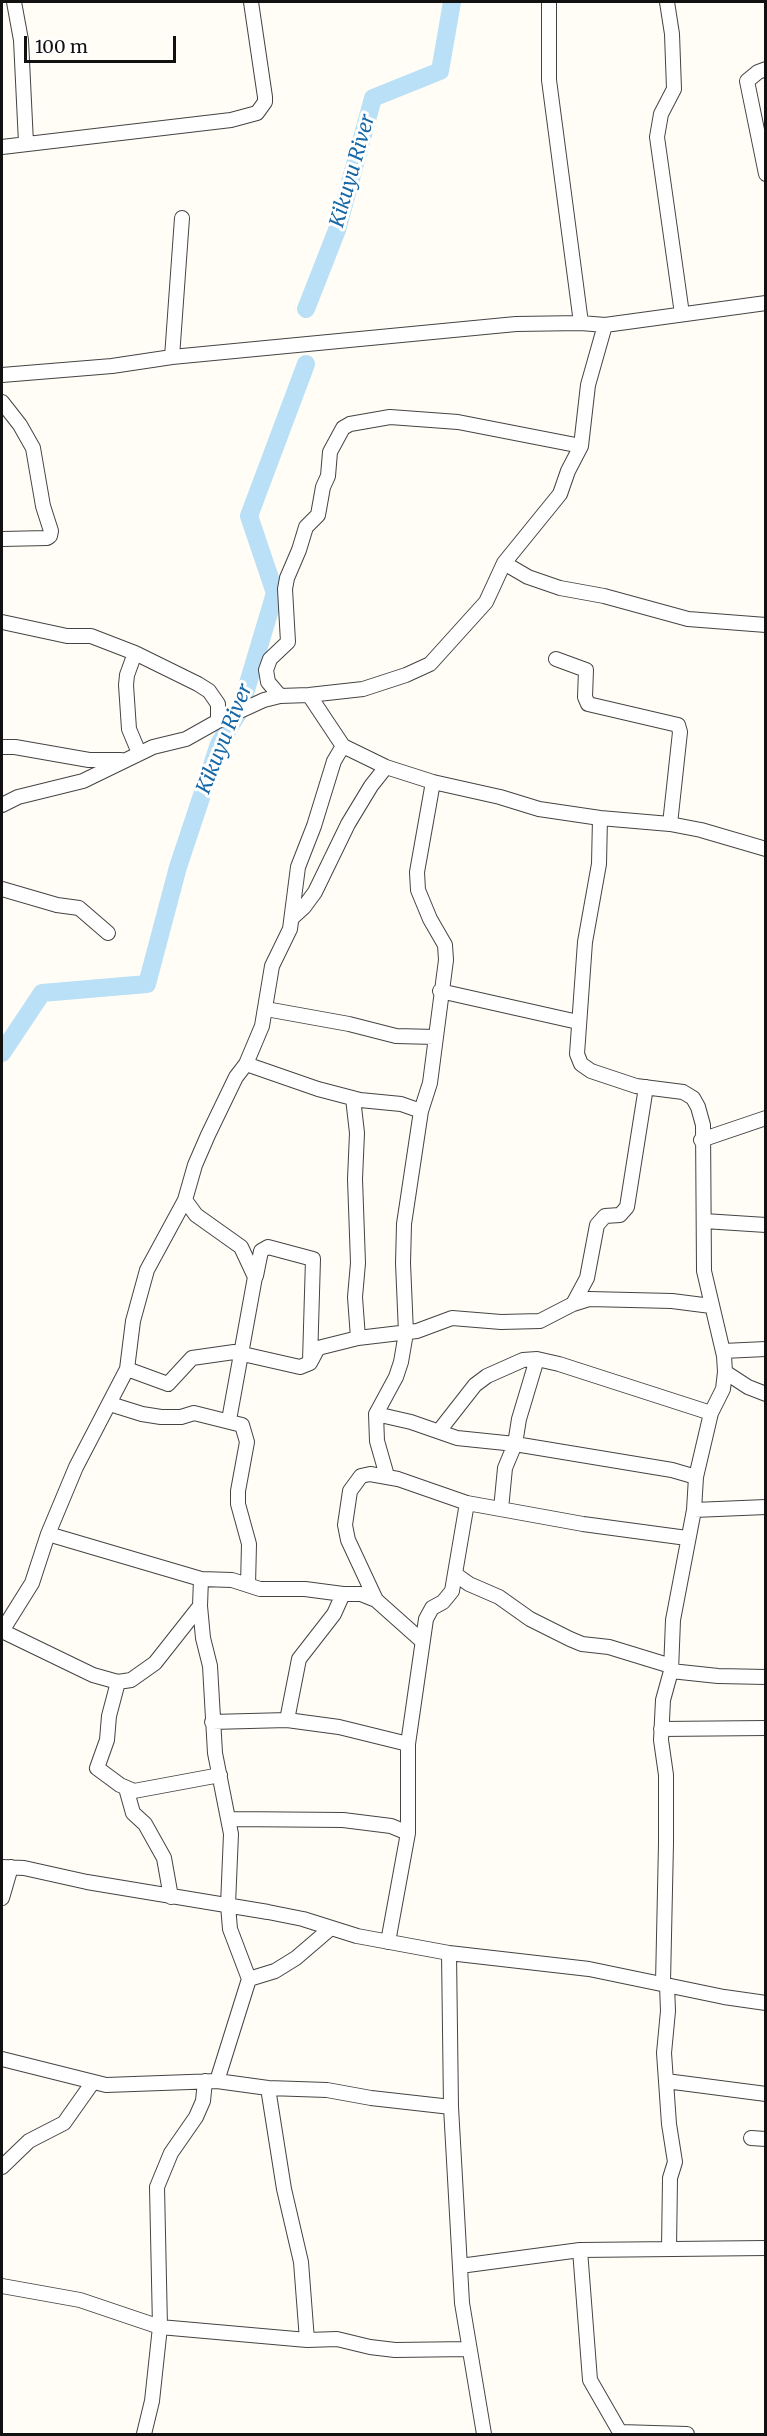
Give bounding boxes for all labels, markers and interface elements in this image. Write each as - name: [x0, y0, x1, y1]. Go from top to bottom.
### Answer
- scale bar: [27, 24, 178, 62]
- text: 100 m: [35, 35, 88, 58]
- water label: Kikuyu River: [325, 112, 381, 230]
- water label: Kikuyu River: [192, 681, 258, 797]

